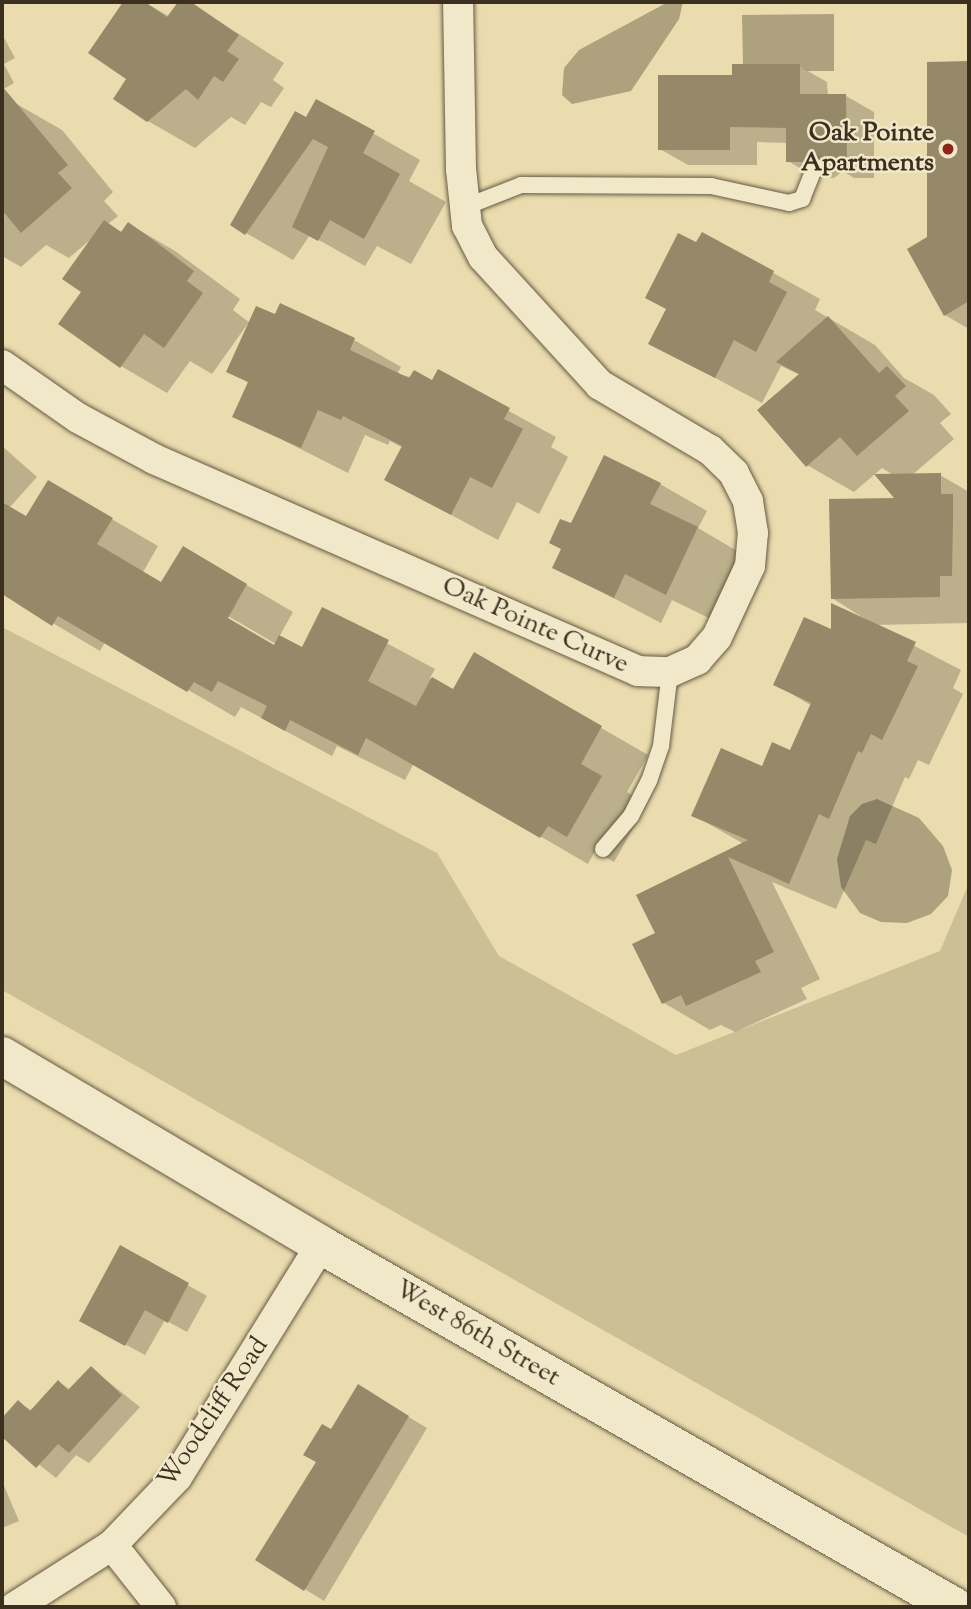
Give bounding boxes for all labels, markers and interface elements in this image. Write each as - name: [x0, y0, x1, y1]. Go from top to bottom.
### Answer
- place label: Oak Pointe Apartments: [801, 118, 934, 180]
- marker: Oak Pointe Apartments: [940, 141, 956, 157]
- street label: Oak Pointe Curve: [437, 571, 633, 681]
- street label: West 86th Street: [389, 1274, 565, 1394]
- street label: Woodcliff Road: [152, 1332, 276, 1494]

